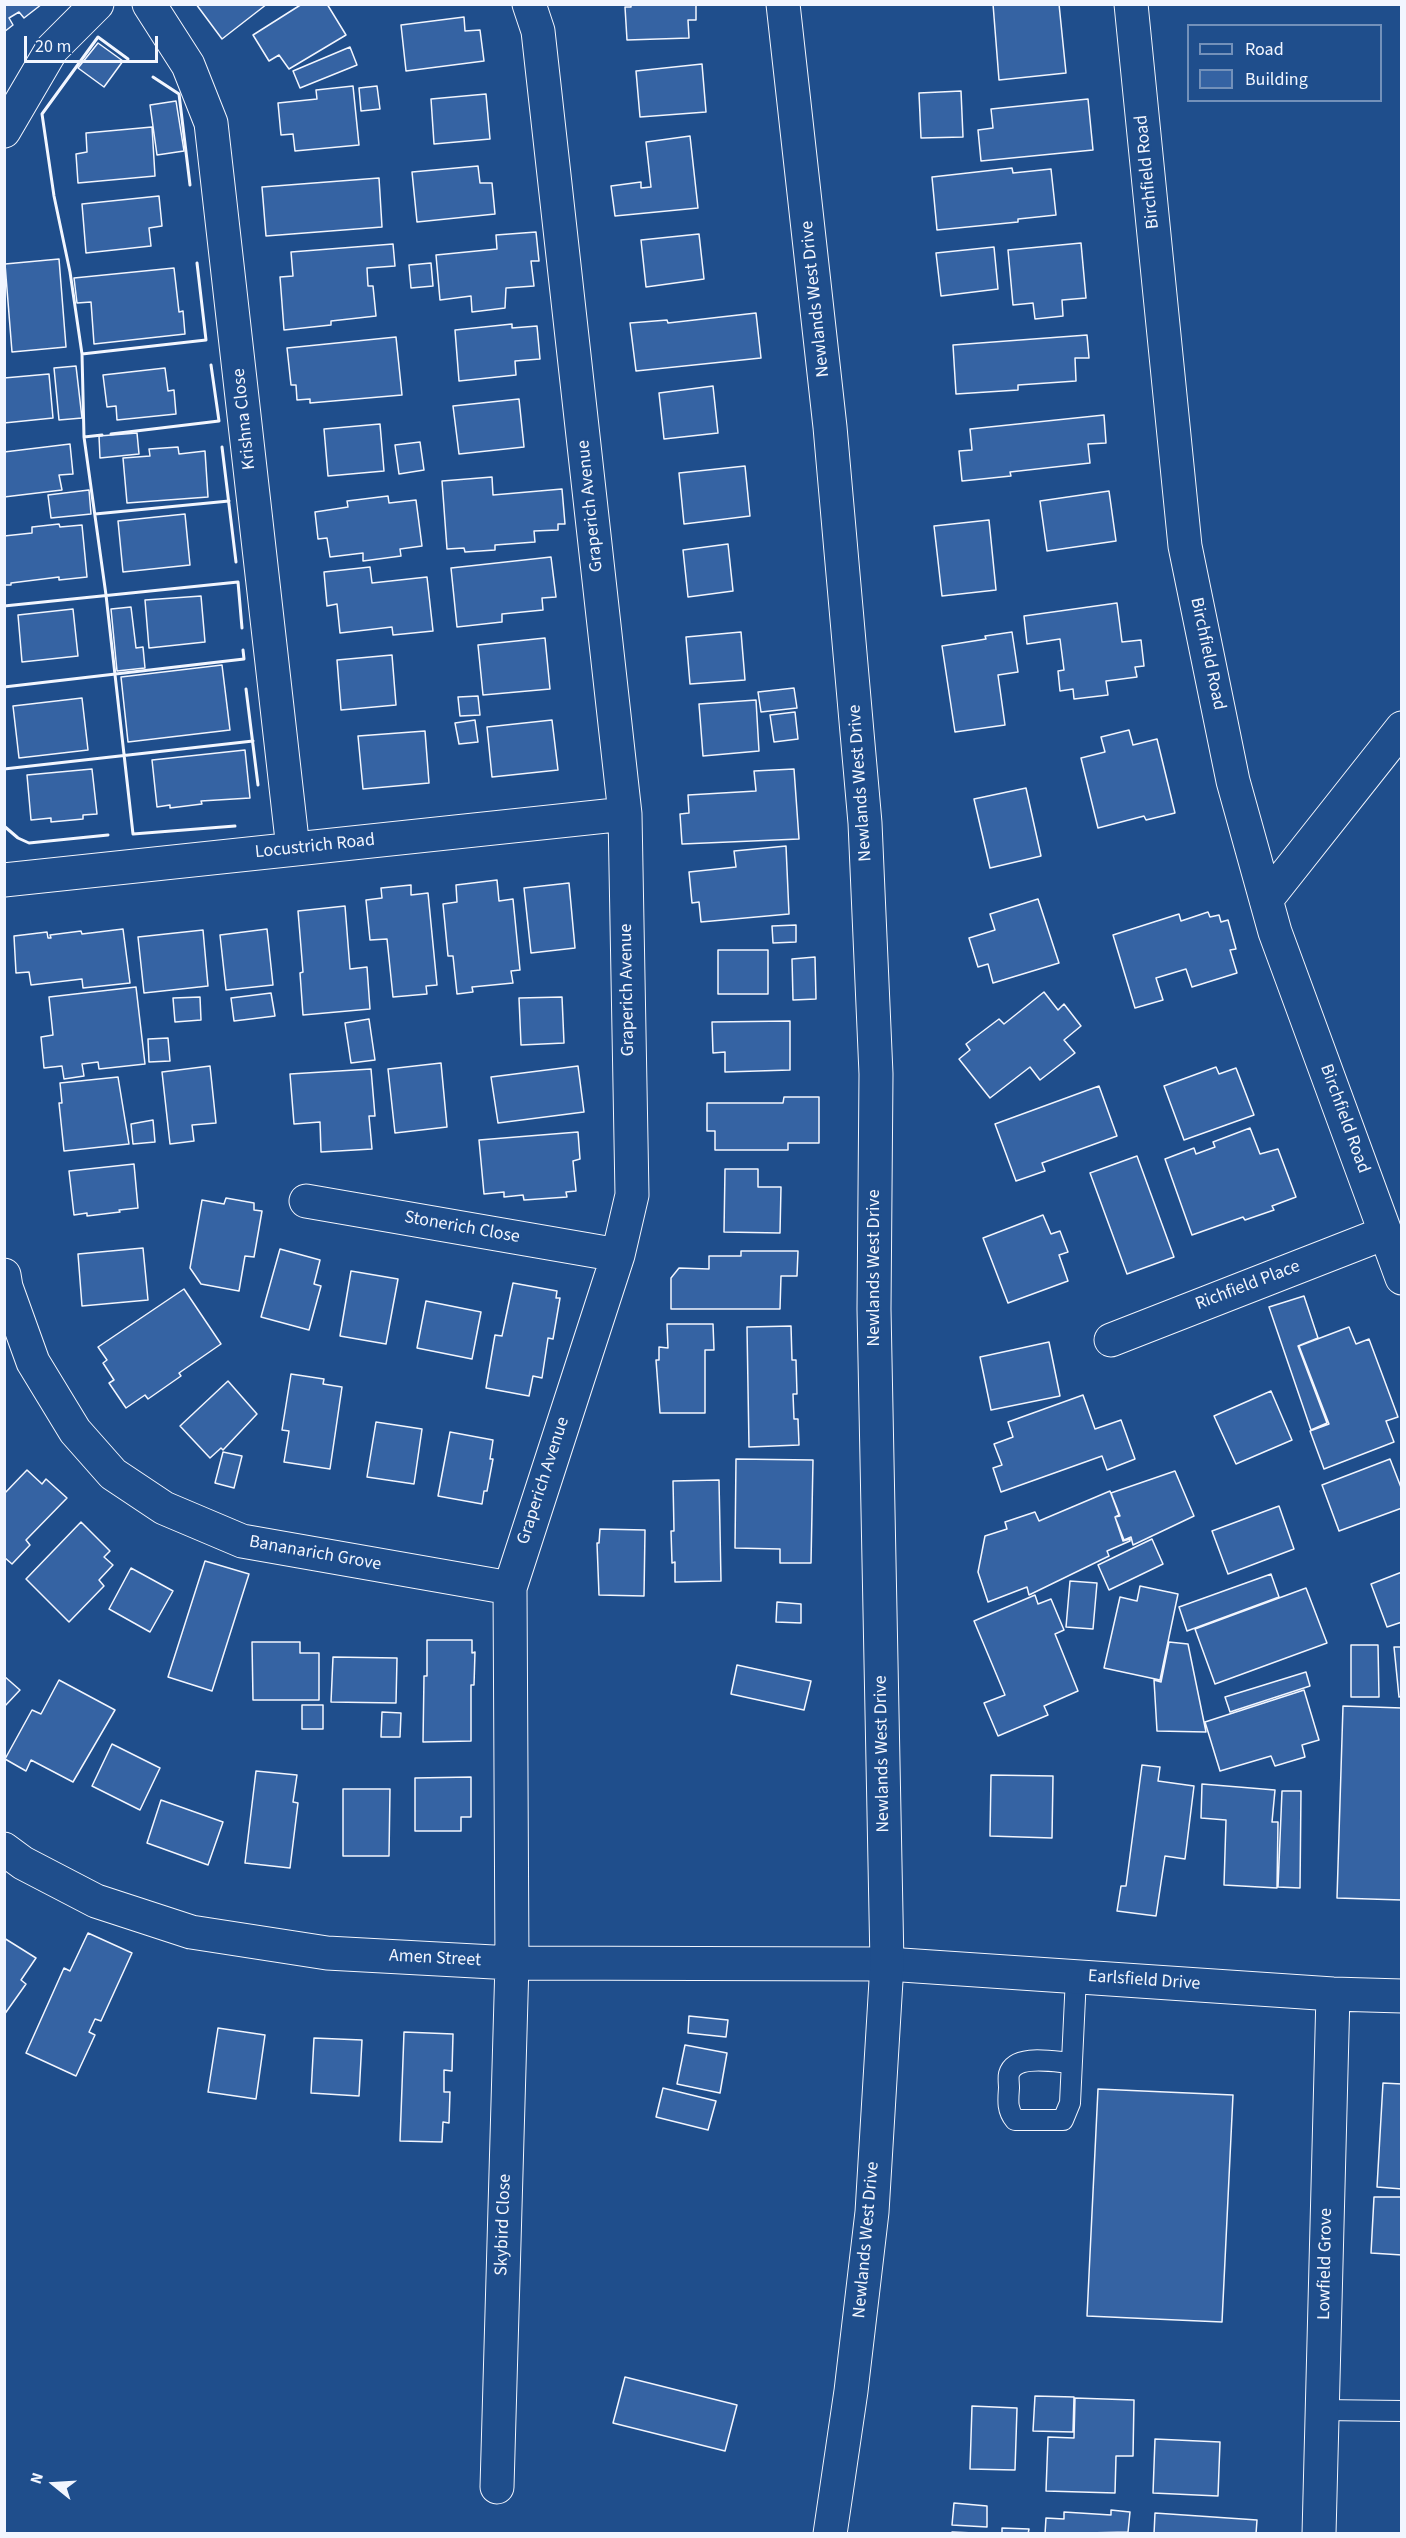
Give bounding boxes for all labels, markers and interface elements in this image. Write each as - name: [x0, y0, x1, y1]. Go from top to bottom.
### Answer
- scale bar: [27, 24, 160, 62]
- legend: [1187, 24, 1382, 102]
- text: 20 m: [35, 34, 71, 59]
- text: Road: [1245, 37, 1284, 62]
- text: Building: [1245, 67, 1308, 92]
- street label: Birchfield Road: [1131, 114, 1165, 230]
- street label: Newlands West Drive: [797, 220, 835, 378]
- street label: Krishna Close: [229, 367, 261, 471]
- street label: Graperich Avenue: [573, 439, 609, 573]
- street label: Birchfield Road: [1185, 596, 1229, 712]
- street label: Newlands West Drive: [845, 704, 877, 862]
- street label: Locustrich Road: [254, 830, 376, 864]
- street label: Graperich Avenue: [616, 923, 640, 1057]
- street label: Birchfield Road: [1314, 1062, 1374, 1176]
- street label: Newlands West Drive: [864, 1189, 886, 1347]
- street label: Stonerich Close: [403, 1207, 521, 1249]
- street label: Richfield Place: [1193, 1256, 1303, 1316]
- street label: Graperich Avenue: [513, 1415, 575, 1547]
- street label: Bananarich Grove: [247, 1532, 383, 1576]
- street label: Newlands West Drive: [871, 1675, 895, 1833]
- street label: Amen Street: [388, 1946, 482, 1972]
- street label: Earlsfield Drive: [1087, 1966, 1201, 1996]
- street label: Newlands West Drive: [849, 2161, 885, 2319]
- street label: Skybird Close: [491, 2174, 517, 2276]
- street label: Lowfield Grove: [1314, 2208, 1338, 2320]
- north arrow: [24, 2454, 84, 2514]
- text: N: [25, 2470, 49, 2487]

